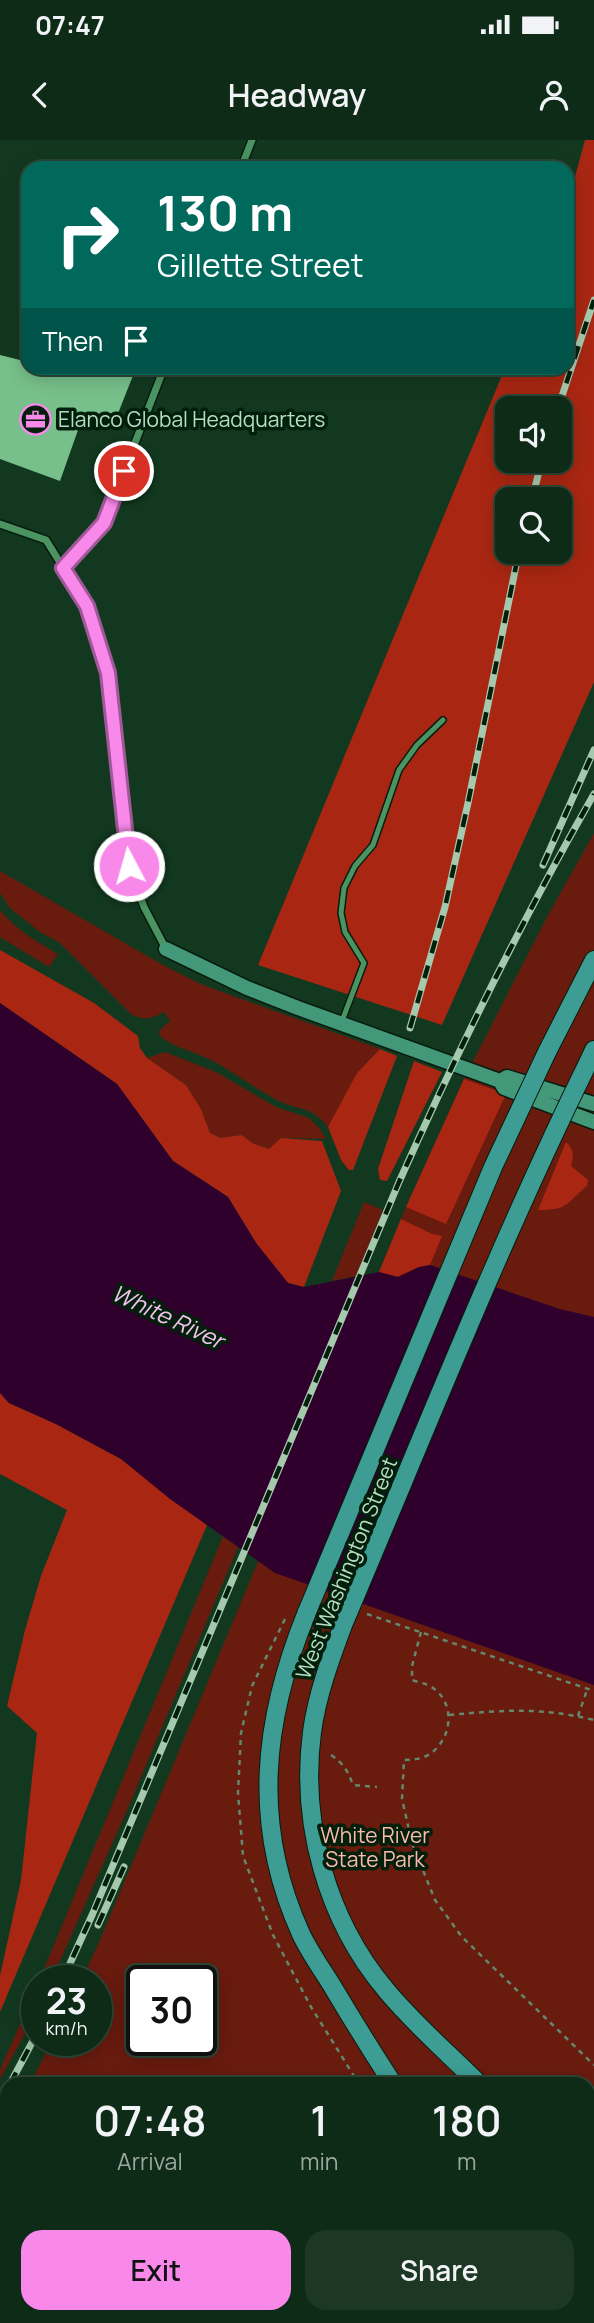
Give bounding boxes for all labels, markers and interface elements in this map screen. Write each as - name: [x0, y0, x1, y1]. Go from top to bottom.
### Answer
- text: 07:47: [35, 7, 105, 43]
- text: Headway: [228, 73, 366, 117]
- icon: back: [21, 76, 59, 114]
- icon: person: [535, 76, 573, 114]
- text: 130 m: [157, 179, 293, 246]
- icon: right: [42, 189, 133, 280]
- text: Gillette Street: [157, 243, 364, 287]
- icon: arrive: [117, 322, 155, 360]
- text: Then: [42, 323, 103, 359]
- map controls: [495, 396, 572, 564]
- button: sound: [495, 396, 572, 473]
- office icon: Elanco Global Headquarters: [18, 402, 52, 436]
- place label: Elanco Global Headquarters: [58, 405, 325, 433]
- pin: [94, 441, 154, 501]
- icon: arrive: [105, 452, 143, 490]
- button: search: [495, 487, 572, 564]
- position arrow: [92, 829, 166, 903]
- water label: White River: [107, 1276, 232, 1357]
- street label: West Washington Street: [289, 1453, 403, 1683]
- park label: White River State Park: [320, 1821, 430, 1873]
- speed limit sign: 30: [126, 1965, 217, 2056]
- text: 23: [46, 1977, 87, 2025]
- text: km/h: [46, 2016, 87, 2040]
- text: 07:48: [93, 2091, 207, 2149]
- text: 1: [310, 2091, 328, 2149]
- text: 180: [432, 2091, 502, 2149]
- text: Arrival: [117, 2145, 183, 2177]
- text: min: [300, 2145, 338, 2177]
- text: m: [457, 2145, 476, 2177]
- button: Exit: [21, 2230, 291, 2310]
- button: Share: [305, 2230, 574, 2310]

